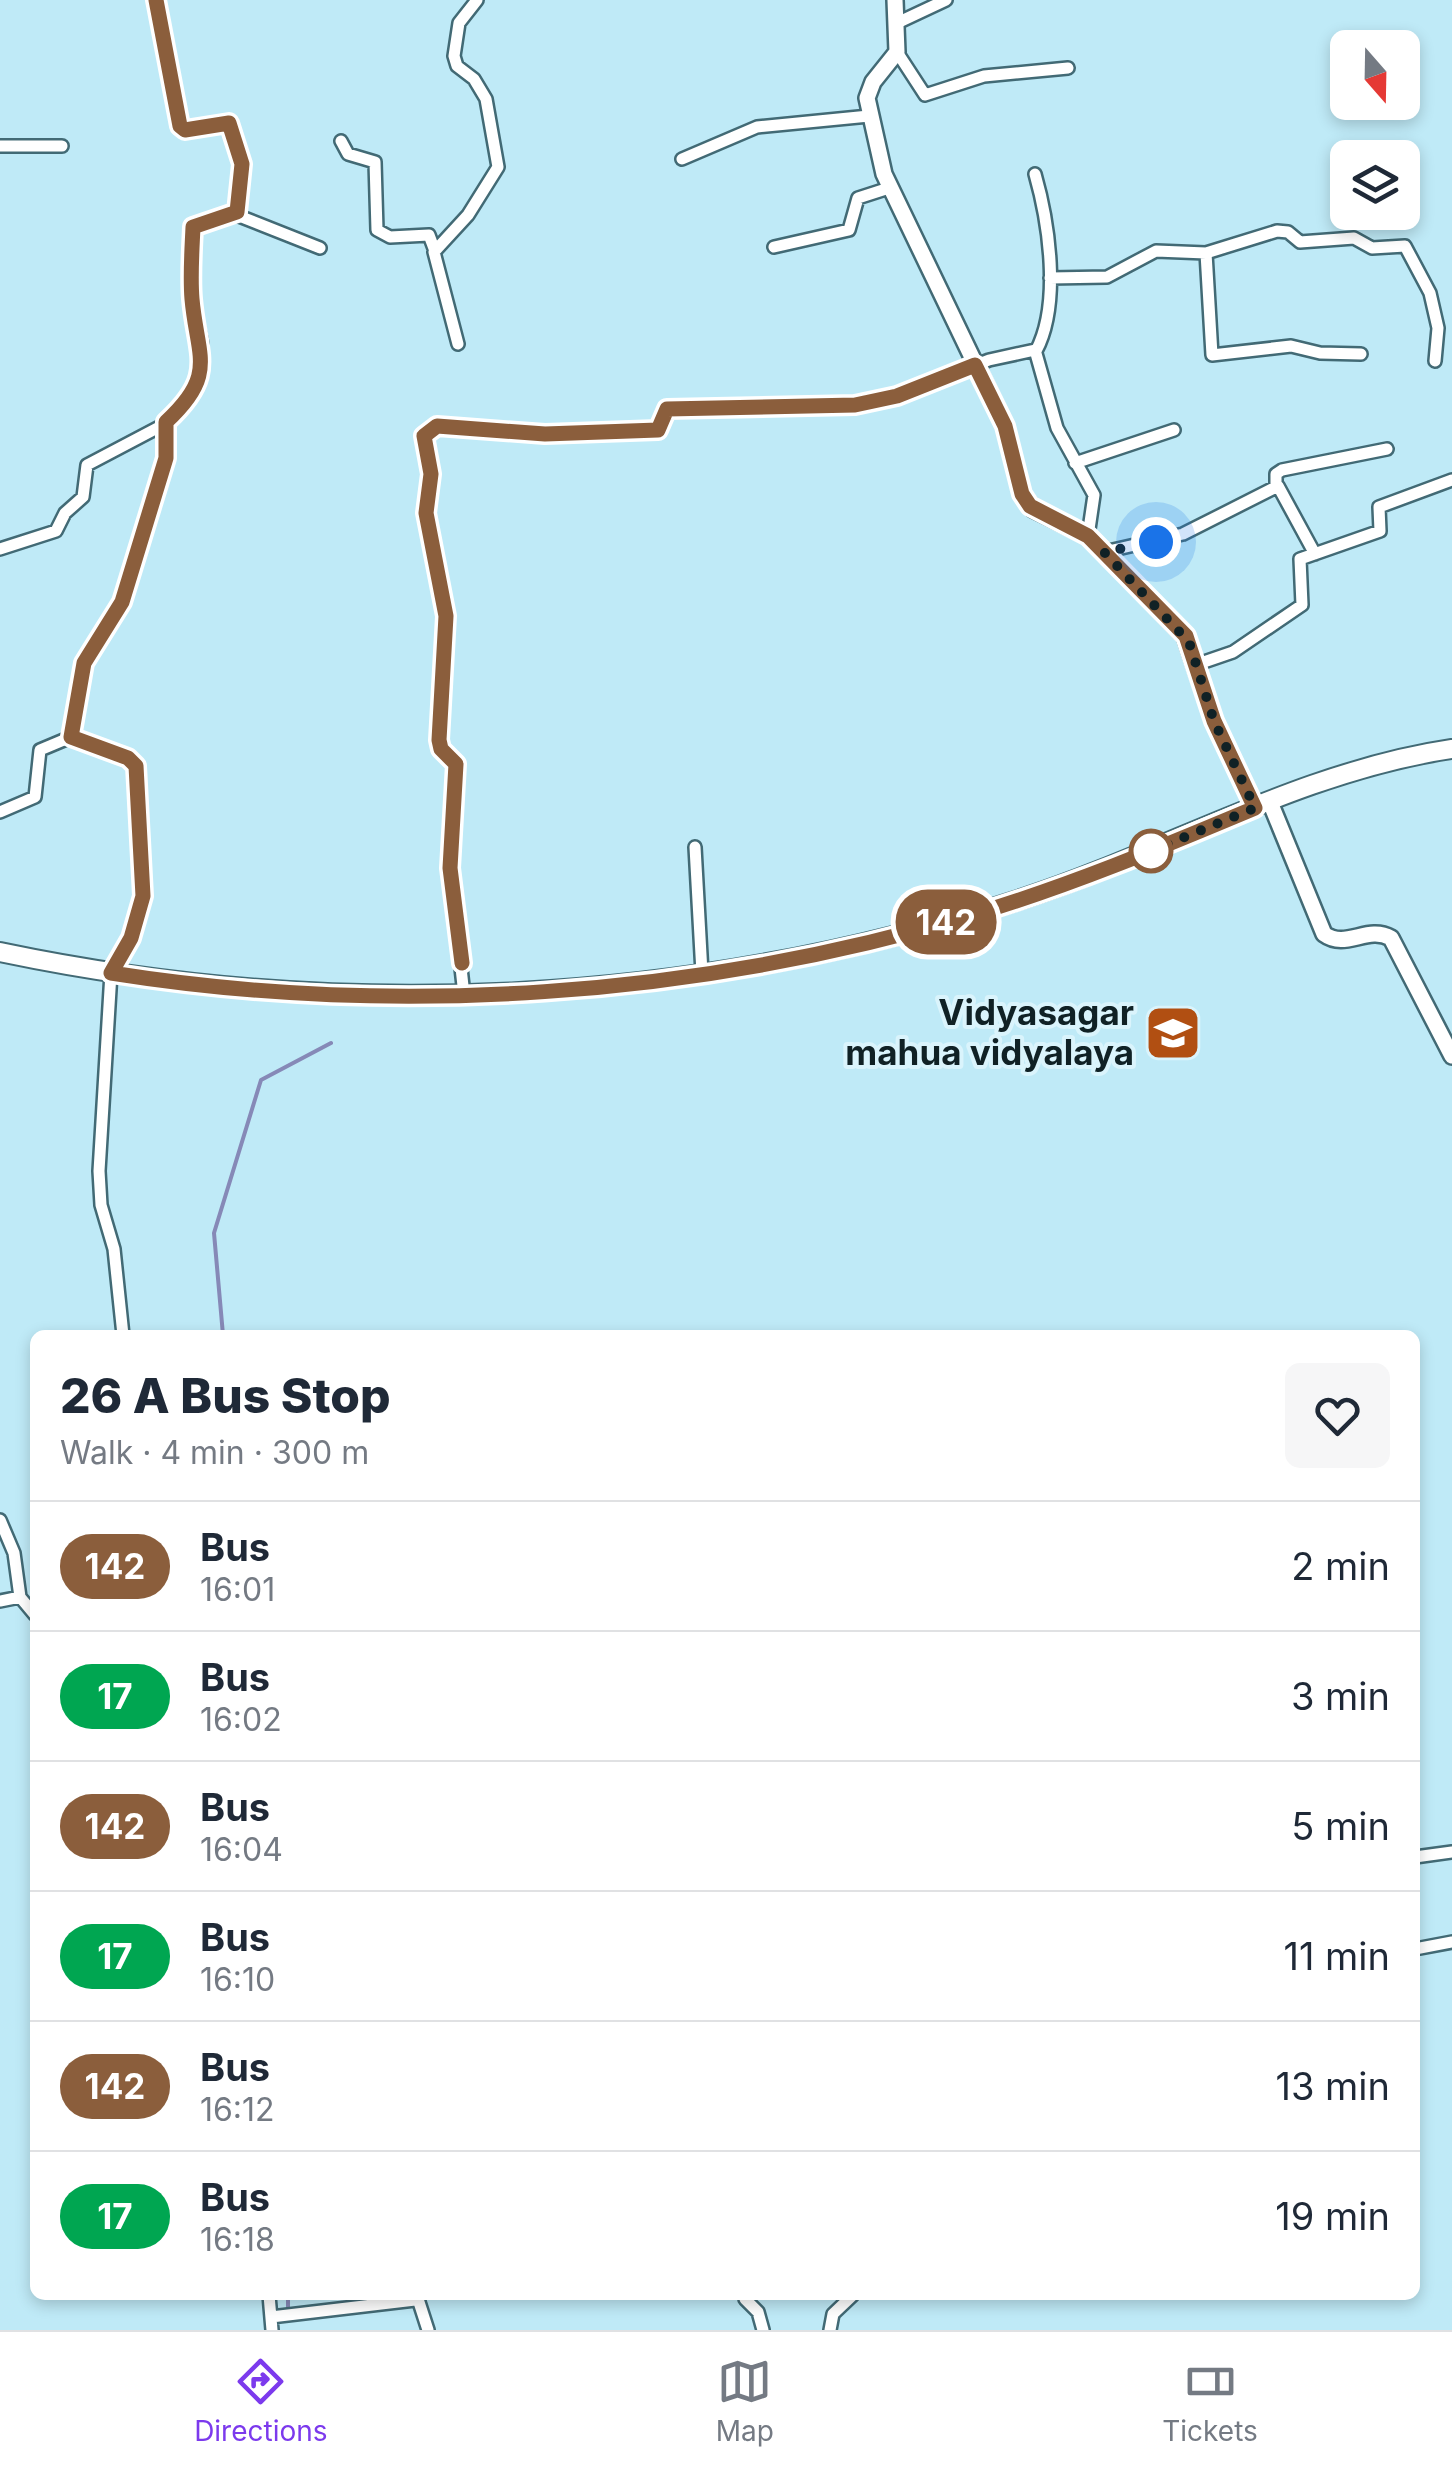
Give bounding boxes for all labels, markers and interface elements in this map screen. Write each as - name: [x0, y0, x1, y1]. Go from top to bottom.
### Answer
- north arrow: [1330, 30, 1420, 120]
- map controls: [1330, 30, 1420, 230]
- button: layers: [1330, 140, 1420, 230]
- your location: [1131, 517, 1181, 567]
- unlabelled marker: [1130, 830, 1172, 872]
- line badge: 142: [888, 890, 1004, 954]
- text: 142: [916, 901, 976, 943]
- place label: Vidyasagar mahua vidyalaya: [845, 991, 1134, 1073]
- school or university icon: Vidyasagar mahua vidyalaya: [1143, 1003, 1203, 1063]
- button: heart: [1285, 1363, 1390, 1468]
- text: 26 A Bus Stop: [60, 1366, 391, 1425]
- text: Walk · 4 min · 300 m: [60, 1433, 369, 1472]
- text: Bus: [200, 1524, 270, 1570]
- text: 2 min: [1291, 1543, 1390, 1589]
- text: 142: [85, 1545, 145, 1587]
- text: 16:01: [200, 1570, 275, 1609]
- text: Bus: [200, 1654, 270, 1700]
- text: 3 min: [1291, 1673, 1390, 1719]
- text: 17: [97, 1675, 133, 1717]
- text: 16:02: [200, 1700, 282, 1739]
- text: Bus: [200, 1784, 270, 1830]
- text: 5 min: [1291, 1803, 1390, 1849]
- text: 142: [85, 1805, 145, 1847]
- text: 16:04: [200, 1830, 283, 1869]
- text: Bus: [200, 1914, 270, 1960]
- text: 11 min: [1283, 1933, 1390, 1979]
- text: 17: [97, 1935, 133, 1977]
- text: 16:10: [200, 1960, 275, 1999]
- text: Bus: [200, 2044, 270, 2090]
- text: 13 min: [1275, 2063, 1390, 2109]
- text: 142: [85, 2065, 145, 2107]
- text: 16:12: [200, 2090, 275, 2129]
- text: Bus: [200, 2174, 270, 2220]
- text: 19 min: [1275, 2193, 1390, 2239]
- text: 17: [97, 2195, 133, 2237]
- text: 16:18: [200, 2220, 275, 2259]
- tab: Directions: [194, 2354, 328, 2448]
- tab: Map: [716, 2354, 774, 2448]
- tab: Tickets: [1162, 2354, 1258, 2448]

